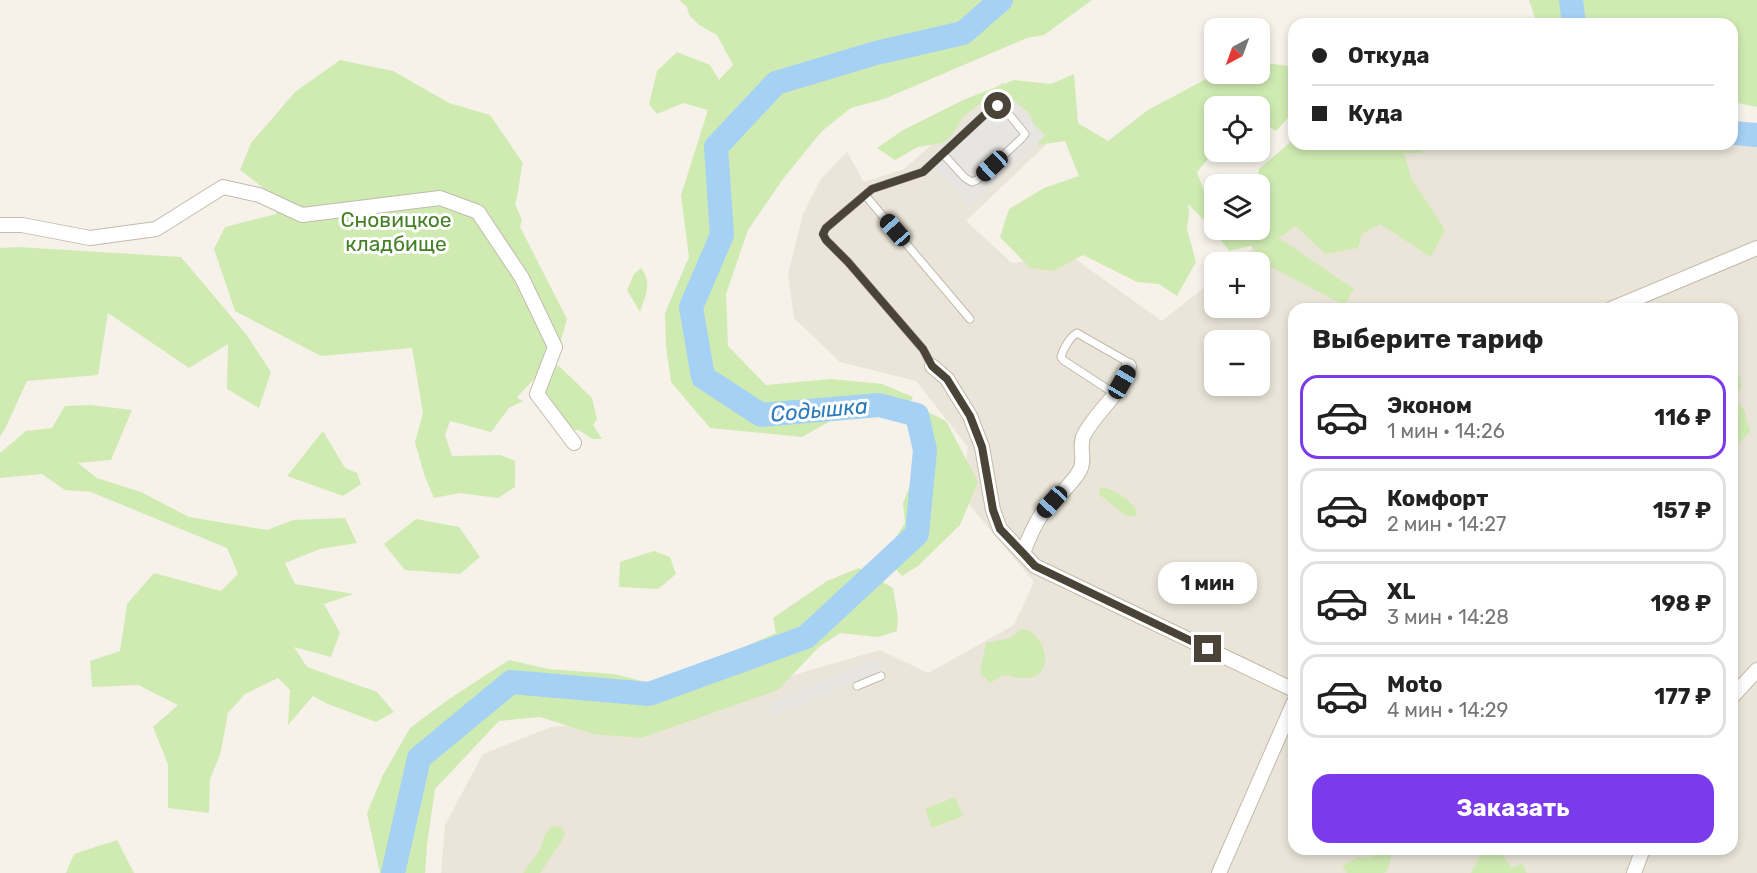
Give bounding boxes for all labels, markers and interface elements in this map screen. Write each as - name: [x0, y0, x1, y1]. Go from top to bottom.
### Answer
- north arrow: [1204, 18, 1270, 84]
- map controls: [1204, 18, 1270, 396]
- text: Откуда: [1348, 42, 1430, 69]
- route start: [984, 92, 1011, 119]
- button: locate: [1204, 96, 1270, 162]
- text: Куда: [1348, 100, 1403, 127]
- car: [973, 147, 1011, 185]
- button: layers: [1204, 174, 1270, 240]
- park label: Сновицкое кладбище: [341, 207, 451, 256]
- car: [876, 211, 914, 249]
- button: +: [1204, 252, 1270, 318]
- text: Выберите тариф: [1312, 323, 1543, 355]
- button: −: [1204, 330, 1270, 396]
- car: [1105, 362, 1139, 402]
- icon: car: [1315, 390, 1369, 444]
- water label: Содышка: [769, 392, 869, 428]
- text: Эконом: [1387, 392, 1472, 419]
- text: 116 ₽: [1654, 404, 1711, 431]
- text: 1 мин · 14:26: [1387, 419, 1505, 443]
- car: [1033, 483, 1071, 521]
- icon: car: [1315, 483, 1369, 537]
- text: Комфорт: [1387, 485, 1488, 512]
- text: 157 ₽: [1653, 497, 1711, 524]
- text: 2 мин · 14:27: [1387, 512, 1506, 536]
- callout: 1 мин: [1158, 562, 1258, 604]
- text: 1 мин: [1180, 571, 1235, 595]
- icon: car: [1315, 576, 1369, 630]
- text: XL: [1387, 578, 1415, 605]
- text: 198 ₽: [1651, 590, 1711, 617]
- text: 3 мин · 14:28: [1387, 605, 1509, 629]
- route end: [1194, 635, 1221, 662]
- icon: car: [1315, 669, 1369, 723]
- text: Moto: [1387, 671, 1442, 698]
- text: 177 ₽: [1654, 683, 1711, 710]
- text: 4 мин · 14:29: [1387, 698, 1508, 722]
- button: Заказать: [1312, 774, 1714, 843]

